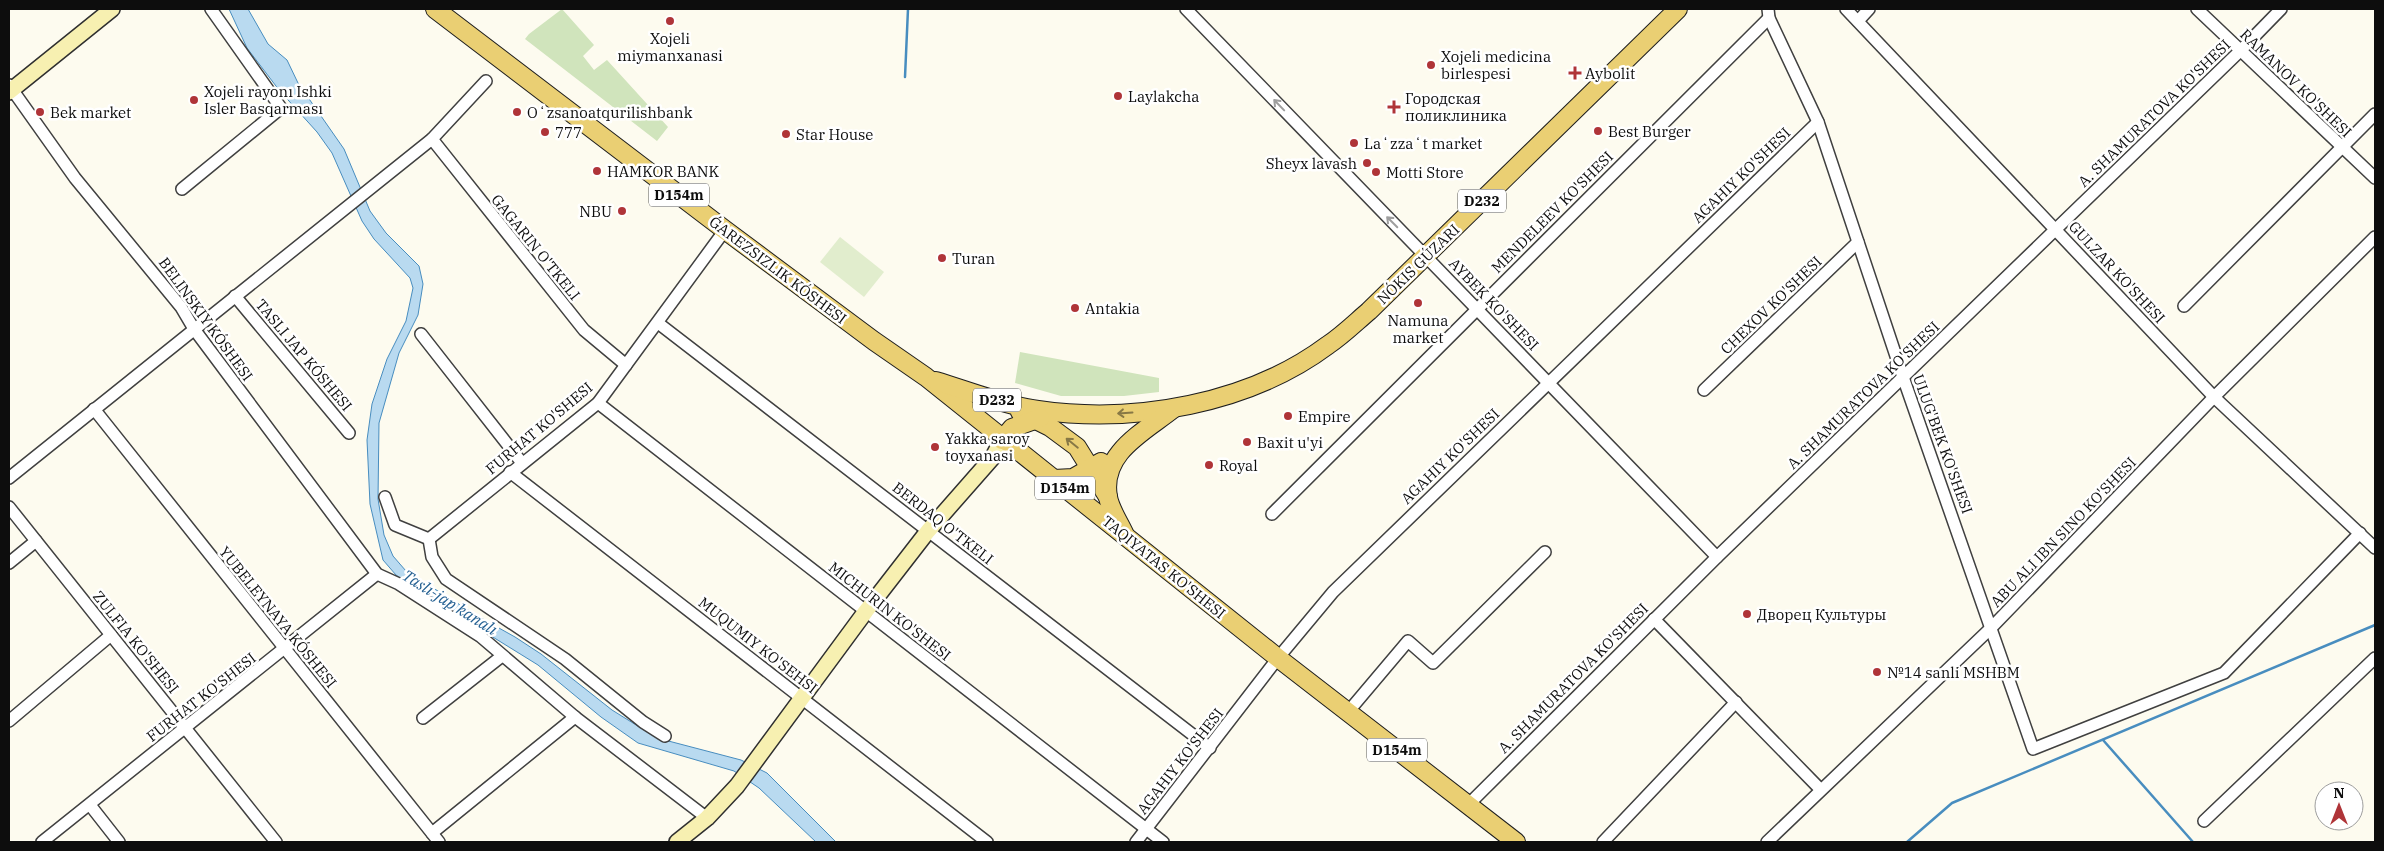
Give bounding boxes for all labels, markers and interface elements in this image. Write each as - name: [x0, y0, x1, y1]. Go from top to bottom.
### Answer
- marker: Xojeli miymanxanasi: [664, 15, 676, 27]
- street label: RAMANOV KO'SHESI: [2236, 25, 2356, 141]
- place label: Xojeli miymanxanasi: [617, 29, 723, 65]
- street label: A. SHAMURATOVA KO'SHESI: [2074, 35, 2234, 191]
- place label: Xojeli medicina birlespesi: [1441, 47, 1551, 83]
- marker: Xojeli medicina birlespesi: [1425, 59, 1437, 71]
- place label: Aybolit: [1585, 64, 1635, 83]
- marker: Aybolit: [1569, 67, 1581, 79]
- place label: Xojeli rayonı Ishki Isler Basqarması: [204, 82, 332, 118]
- place label: Laylakcha: [1128, 87, 1199, 106]
- place label: Городская поликлиника: [1405, 89, 1507, 125]
- marker: Laylakcha: [1112, 90, 1124, 102]
- marker: Xojeli rayonı Ishki Isler Basqarması: [188, 94, 200, 106]
- one-way arrow: [1273, 99, 1285, 111]
- marker: Городская поликлиника: [1387, 100, 1401, 114]
- place label: Bek market: [50, 103, 131, 122]
- place label: Oʻzsanoatqurilishbank: [527, 103, 693, 122]
- marker: Bek market: [34, 106, 46, 118]
- marker: Oʻzsanoatqurilishbank: [511, 106, 523, 118]
- place label: Best Burger: [1608, 122, 1691, 141]
- place label: 777: [555, 123, 582, 142]
- street label: AGAHIY KO'SHESI: [1688, 123, 1794, 227]
- place label: Star House: [796, 125, 873, 144]
- marker: Best Burger: [1592, 125, 1604, 137]
- marker: 777: [539, 126, 551, 138]
- marker: Star House: [780, 128, 792, 140]
- place label: Laʻzzaʻt market: [1364, 134, 1482, 153]
- marker: Laʻzzaʻt market: [1348, 137, 1360, 149]
- street label: MENDELEEV KO'SHESI: [1487, 147, 1617, 277]
- place label: Sheyx lavash: [1266, 154, 1357, 173]
- marker: Sheyx lavash: [1361, 157, 1373, 169]
- place label: HAMKOR BANK: [607, 162, 719, 181]
- place label: Motti Store: [1386, 163, 1463, 182]
- marker: HAMKOR BANK: [591, 165, 603, 177]
- marker: Motti Store: [1370, 166, 1382, 178]
- road number: D154m: [649, 184, 709, 206]
- street label: GAGARIN O'TKELI: [487, 190, 585, 304]
- road number: D232: [1458, 190, 1506, 212]
- place label: NBU: [579, 202, 612, 221]
- marker: NBU: [616, 205, 628, 217]
- street label: ǴAREZSIZLIK KÓSHESI: [705, 212, 851, 328]
- one-way arrow: [1386, 216, 1398, 228]
- street label: GULZAR KO'SHESI: [2065, 217, 2169, 327]
- street label: NÓKIS GÚZARI: [1373, 220, 1463, 308]
- place label: Turan: [952, 249, 996, 268]
- marker: Turan: [936, 252, 948, 264]
- street label: CHEXOV KO'SHESI: [1716, 252, 1826, 358]
- street label: BELINSKIY KÓSHESI: [155, 253, 257, 385]
- street label: AYBEK KO'SHESI: [1445, 254, 1543, 354]
- street label: TASLI JAP KÓSHESI: [252, 295, 356, 415]
- marker: Namuna market: [1412, 297, 1424, 309]
- place label: Antakia: [1085, 299, 1140, 318]
- marker: Antakia: [1069, 302, 1081, 314]
- place label: Namuna market: [1387, 311, 1449, 347]
- street label: A. SHAMURATOVA KO'SHESI: [1783, 317, 1943, 473]
- street label: ULUG'BEK KO'SHESI: [1909, 372, 1977, 516]
- street label: FURHAT KO'SHESI: [482, 378, 596, 478]
- road number: D232: [973, 388, 1021, 412]
- street label: AGAHIY KO'SHESI: [1397, 404, 1503, 508]
- place label: Empire: [1298, 407, 1351, 426]
- one-way arrow: [1117, 408, 1133, 417]
- marker: Empire: [1282, 410, 1294, 422]
- place label: Yakka saroy toyxanasi: [945, 429, 1029, 465]
- place label: Baxit u'yi: [1257, 433, 1323, 452]
- marker: Baxit u'yi: [1241, 436, 1253, 448]
- one-way arrow: [1066, 437, 1079, 448]
- marker: Yakka saroy toyxanasi: [929, 441, 941, 453]
- street label: ABU ALI IBN SINO KO'SHESI: [1986, 453, 2140, 611]
- place label: Royal: [1219, 456, 1258, 475]
- marker: Royal: [1203, 459, 1215, 471]
- road number: D154m: [1035, 476, 1095, 499]
- street label: BERDAQ O'TKELI: [889, 478, 997, 568]
- street label: TAQIYATAS KO'SHESI: [1098, 511, 1230, 623]
- street label: YUBELEYNAYA KÓSHESI: [215, 542, 341, 692]
- street label: MICHURIN KO'SHESI: [825, 557, 955, 665]
- water label: Taslı-jap kanalı: [399, 565, 501, 639]
- street label: ZULFIA KO'SHESI: [89, 587, 183, 697]
- street label: MUQUMIY KO'SEHSI: [695, 593, 821, 697]
- street label: A. SHAMURATOVA KO'SHESI: [1494, 599, 1652, 757]
- place label: Дворец Культуры: [1757, 605, 1886, 624]
- marker: Дворец Культуры: [1741, 608, 1753, 620]
- street label: FURHAT KO'SHESI: [142, 648, 260, 746]
- place label: №14 sanli MSHBM: [1887, 663, 2020, 682]
- marker: №14 sanli MSHBM: [1871, 666, 1883, 678]
- street label: AGAHIY KO'SHESI: [1133, 704, 1227, 818]
- road number: D154m: [1367, 738, 1427, 762]
- north arrow: [2314, 781, 2364, 831]
- text: N: [2333, 784, 2345, 802]

